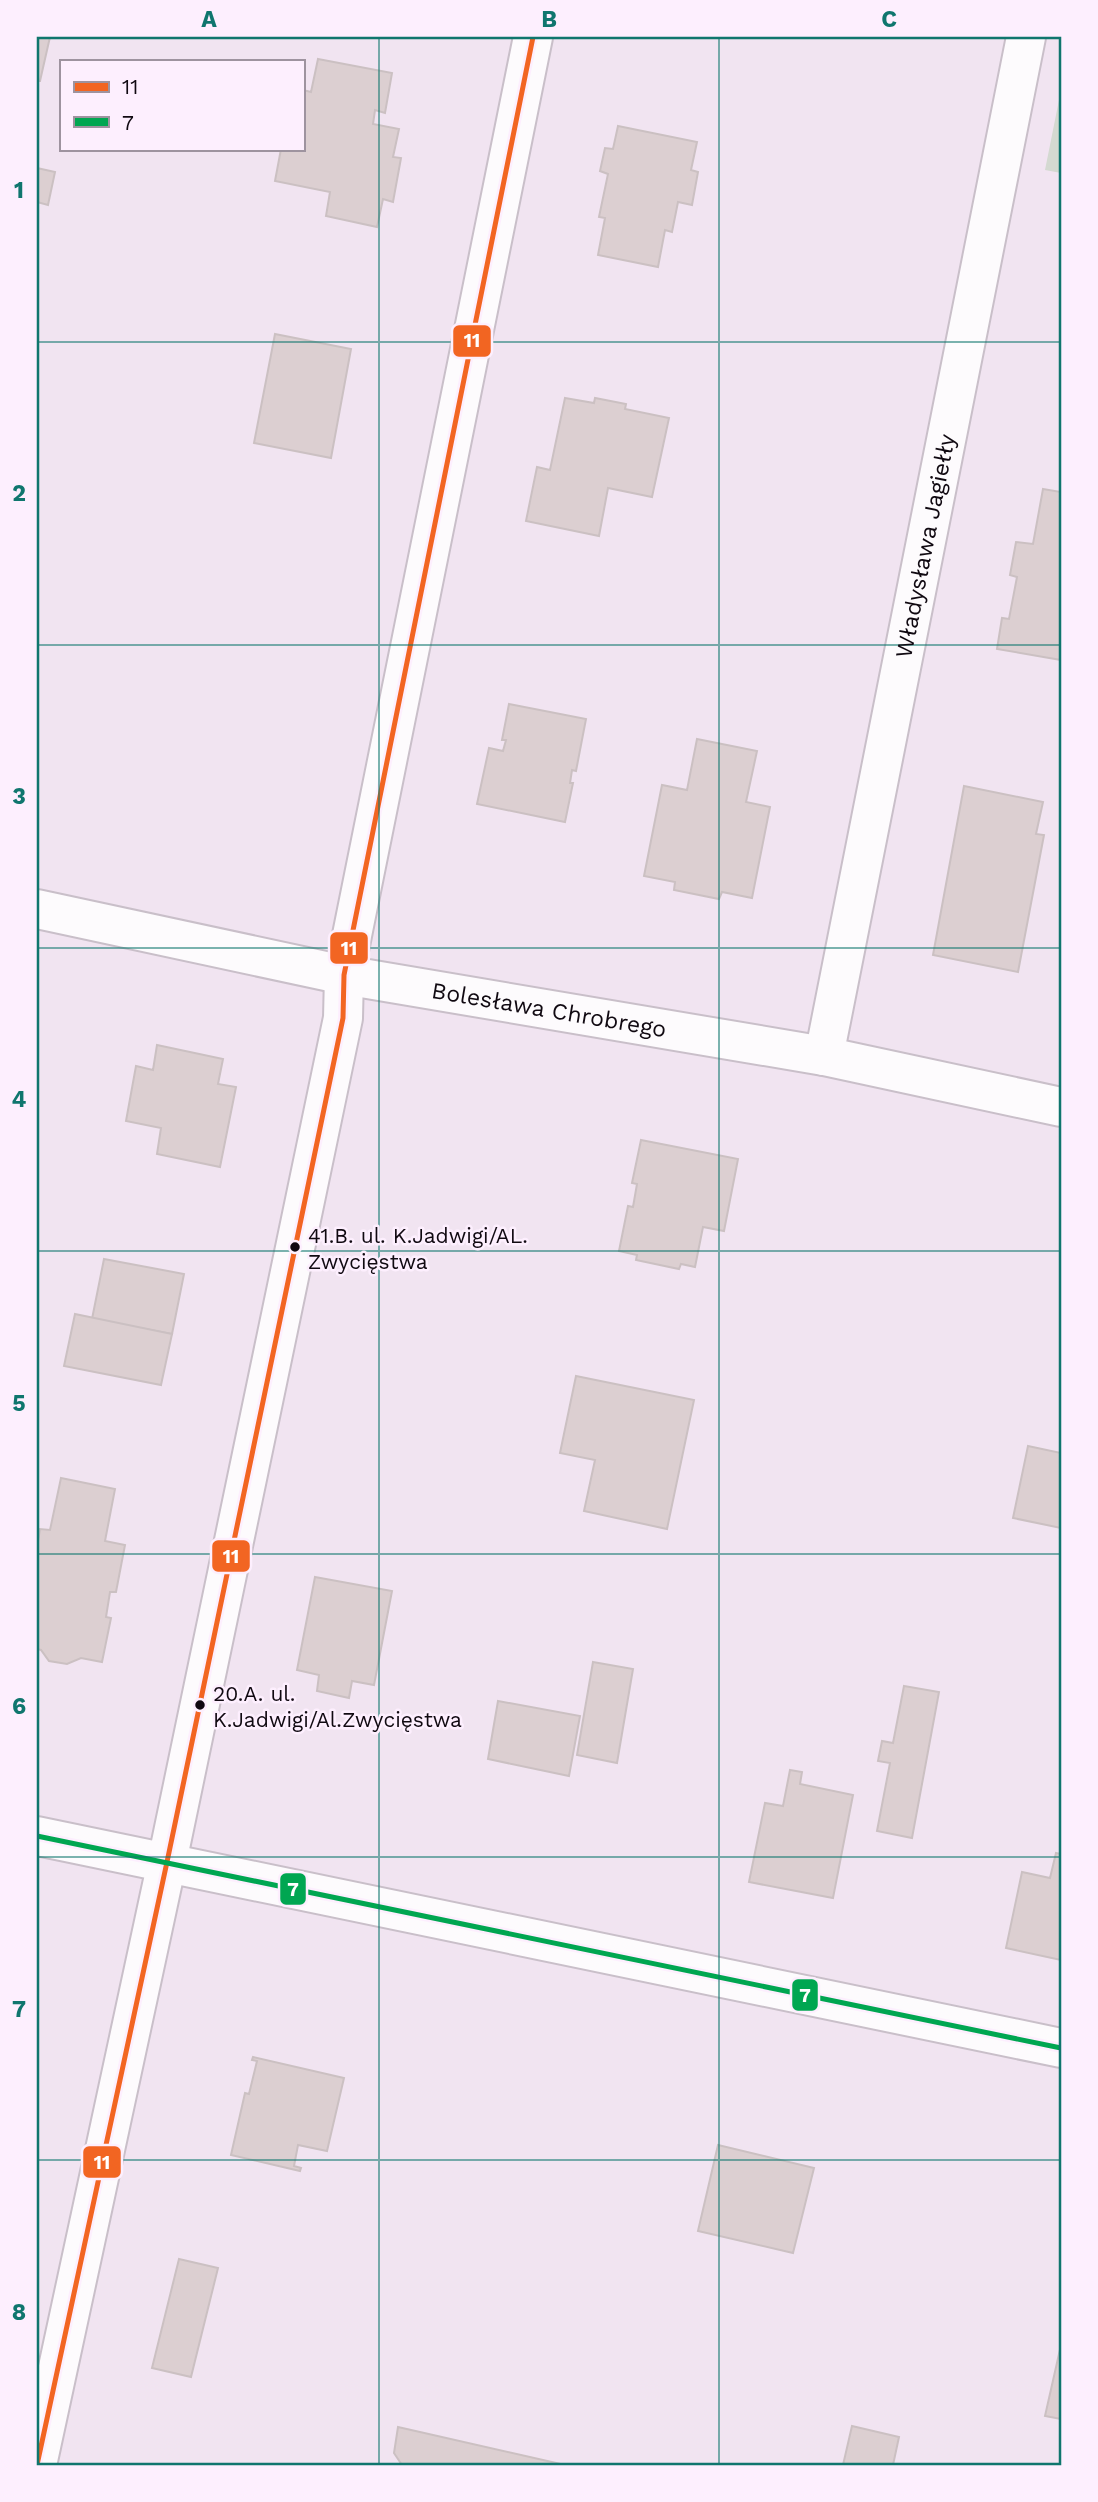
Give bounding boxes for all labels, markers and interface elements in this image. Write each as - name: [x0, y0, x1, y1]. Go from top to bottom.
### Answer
- text: A: [201, 6, 217, 33]
- text: B: [541, 6, 557, 33]
- text: C: [881, 6, 897, 33]
- legend: [60, 60, 304, 150]
- text: 11: [122, 74, 138, 99]
- text: 7: [122, 110, 134, 135]
- text: 1: [14, 177, 24, 204]
- line badge: 11: [452, 324, 492, 358]
- text: 11: [464, 329, 480, 352]
- street label: Władysława Jagiełły: [890, 431, 961, 660]
- text: 2: [12, 480, 26, 507]
- text: 3: [12, 783, 26, 810]
- line badge: 11: [329, 931, 369, 965]
- text: 11: [341, 937, 357, 960]
- street label: Bolesława Chrobrego: [430, 977, 668, 1043]
- text: 4: [12, 1086, 27, 1113]
- place label: 41.B. ul. K.Jadwigi/AL. Zwycięstwa: [308, 1223, 528, 1274]
- marker: 41.B. ul. K.Jadwigi/AL. Zwycięstwa: [288, 1240, 302, 1254]
- text: 5: [12, 1390, 26, 1417]
- line badge: 11: [211, 1539, 251, 1573]
- text: 11: [223, 1545, 239, 1568]
- place label: 20.A. ul. K.Jadwigi/Al.Zwycięstwa: [213, 1681, 462, 1732]
- text: 6: [12, 1693, 26, 1720]
- marker: 20.A. ul. K.Jadwigi/Al.Zwycięstwa: [193, 1698, 207, 1712]
- line badge: 7: [279, 1872, 307, 1906]
- text: 7: [287, 1878, 299, 1901]
- line badge: 7: [791, 1978, 819, 2012]
- text: 7: [799, 1984, 811, 2007]
- text: 7: [12, 1996, 26, 2023]
- line badge: 11: [82, 2145, 122, 2179]
- text: 11: [94, 2151, 110, 2174]
- text: 8: [12, 2299, 26, 2326]

